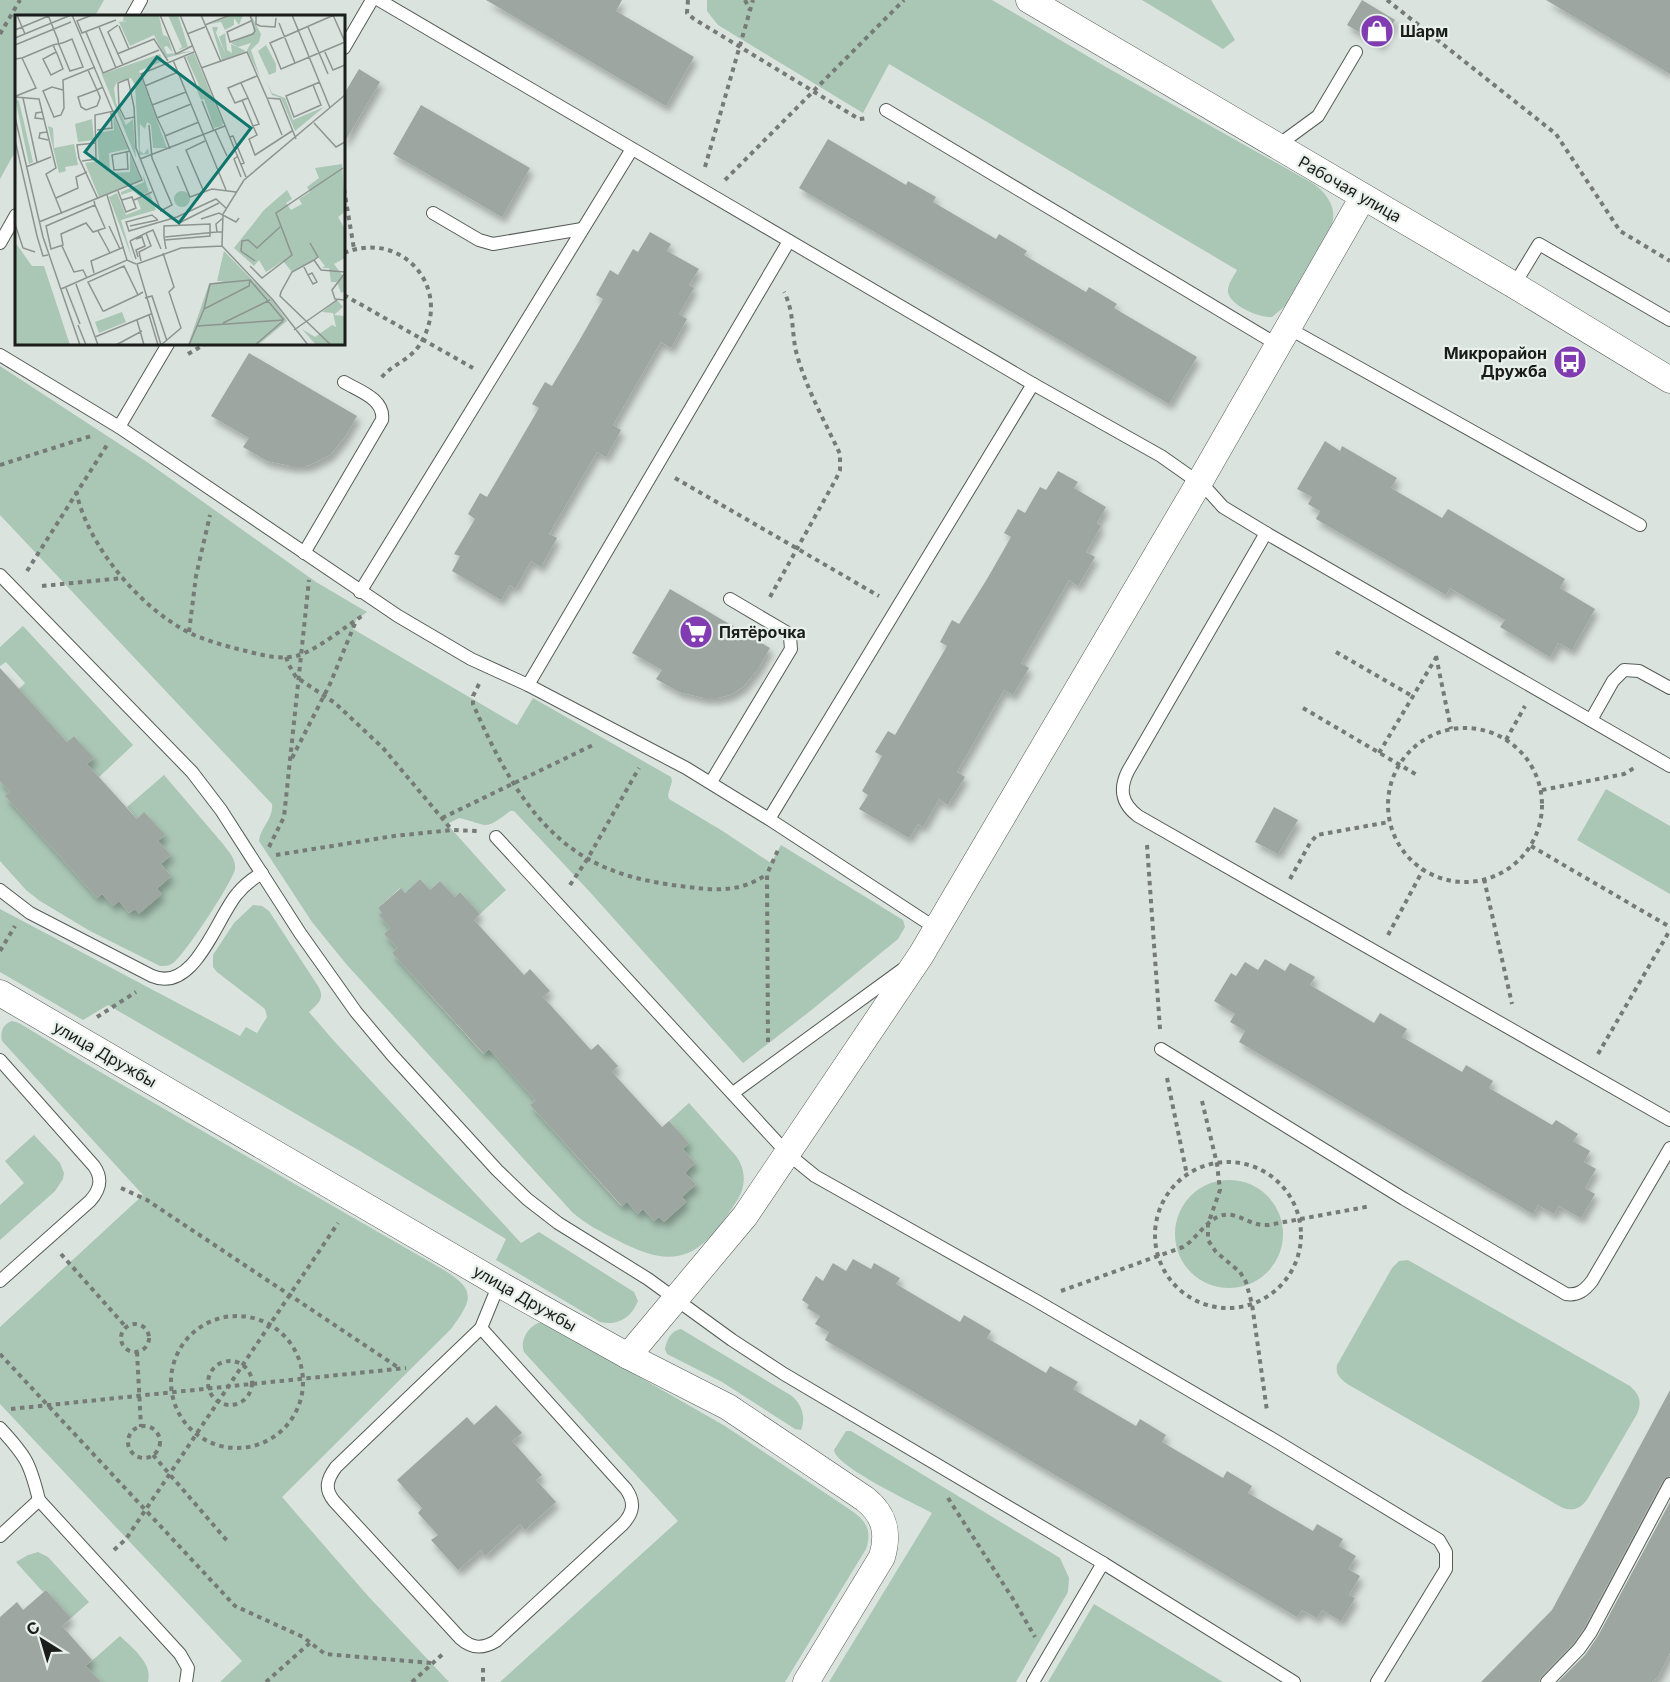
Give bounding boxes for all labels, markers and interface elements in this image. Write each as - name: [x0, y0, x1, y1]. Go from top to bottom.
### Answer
- shop icon: Шарм: [1359, 13, 1395, 49]
- inset map: [15, 15, 345, 345]
- place label: Шарм: [1400, 21, 1448, 41]
- street label: Рабочая улица: [1295, 151, 1405, 227]
- place label: Микрорайон Дружба: [1444, 343, 1547, 381]
- bus stop icon: Микрорайон Дружба: [1552, 344, 1588, 380]
- supermarket icon: Пятёрочка: [678, 614, 714, 650]
- place label: Пятёрочка: [719, 622, 806, 642]
- street label: улица Дружбы: [50, 1016, 160, 1092]
- street label: улица Дружбы: [470, 1260, 580, 1336]
- north arrow: [12, 1610, 72, 1670]
- text: С: [22, 1616, 44, 1640]

